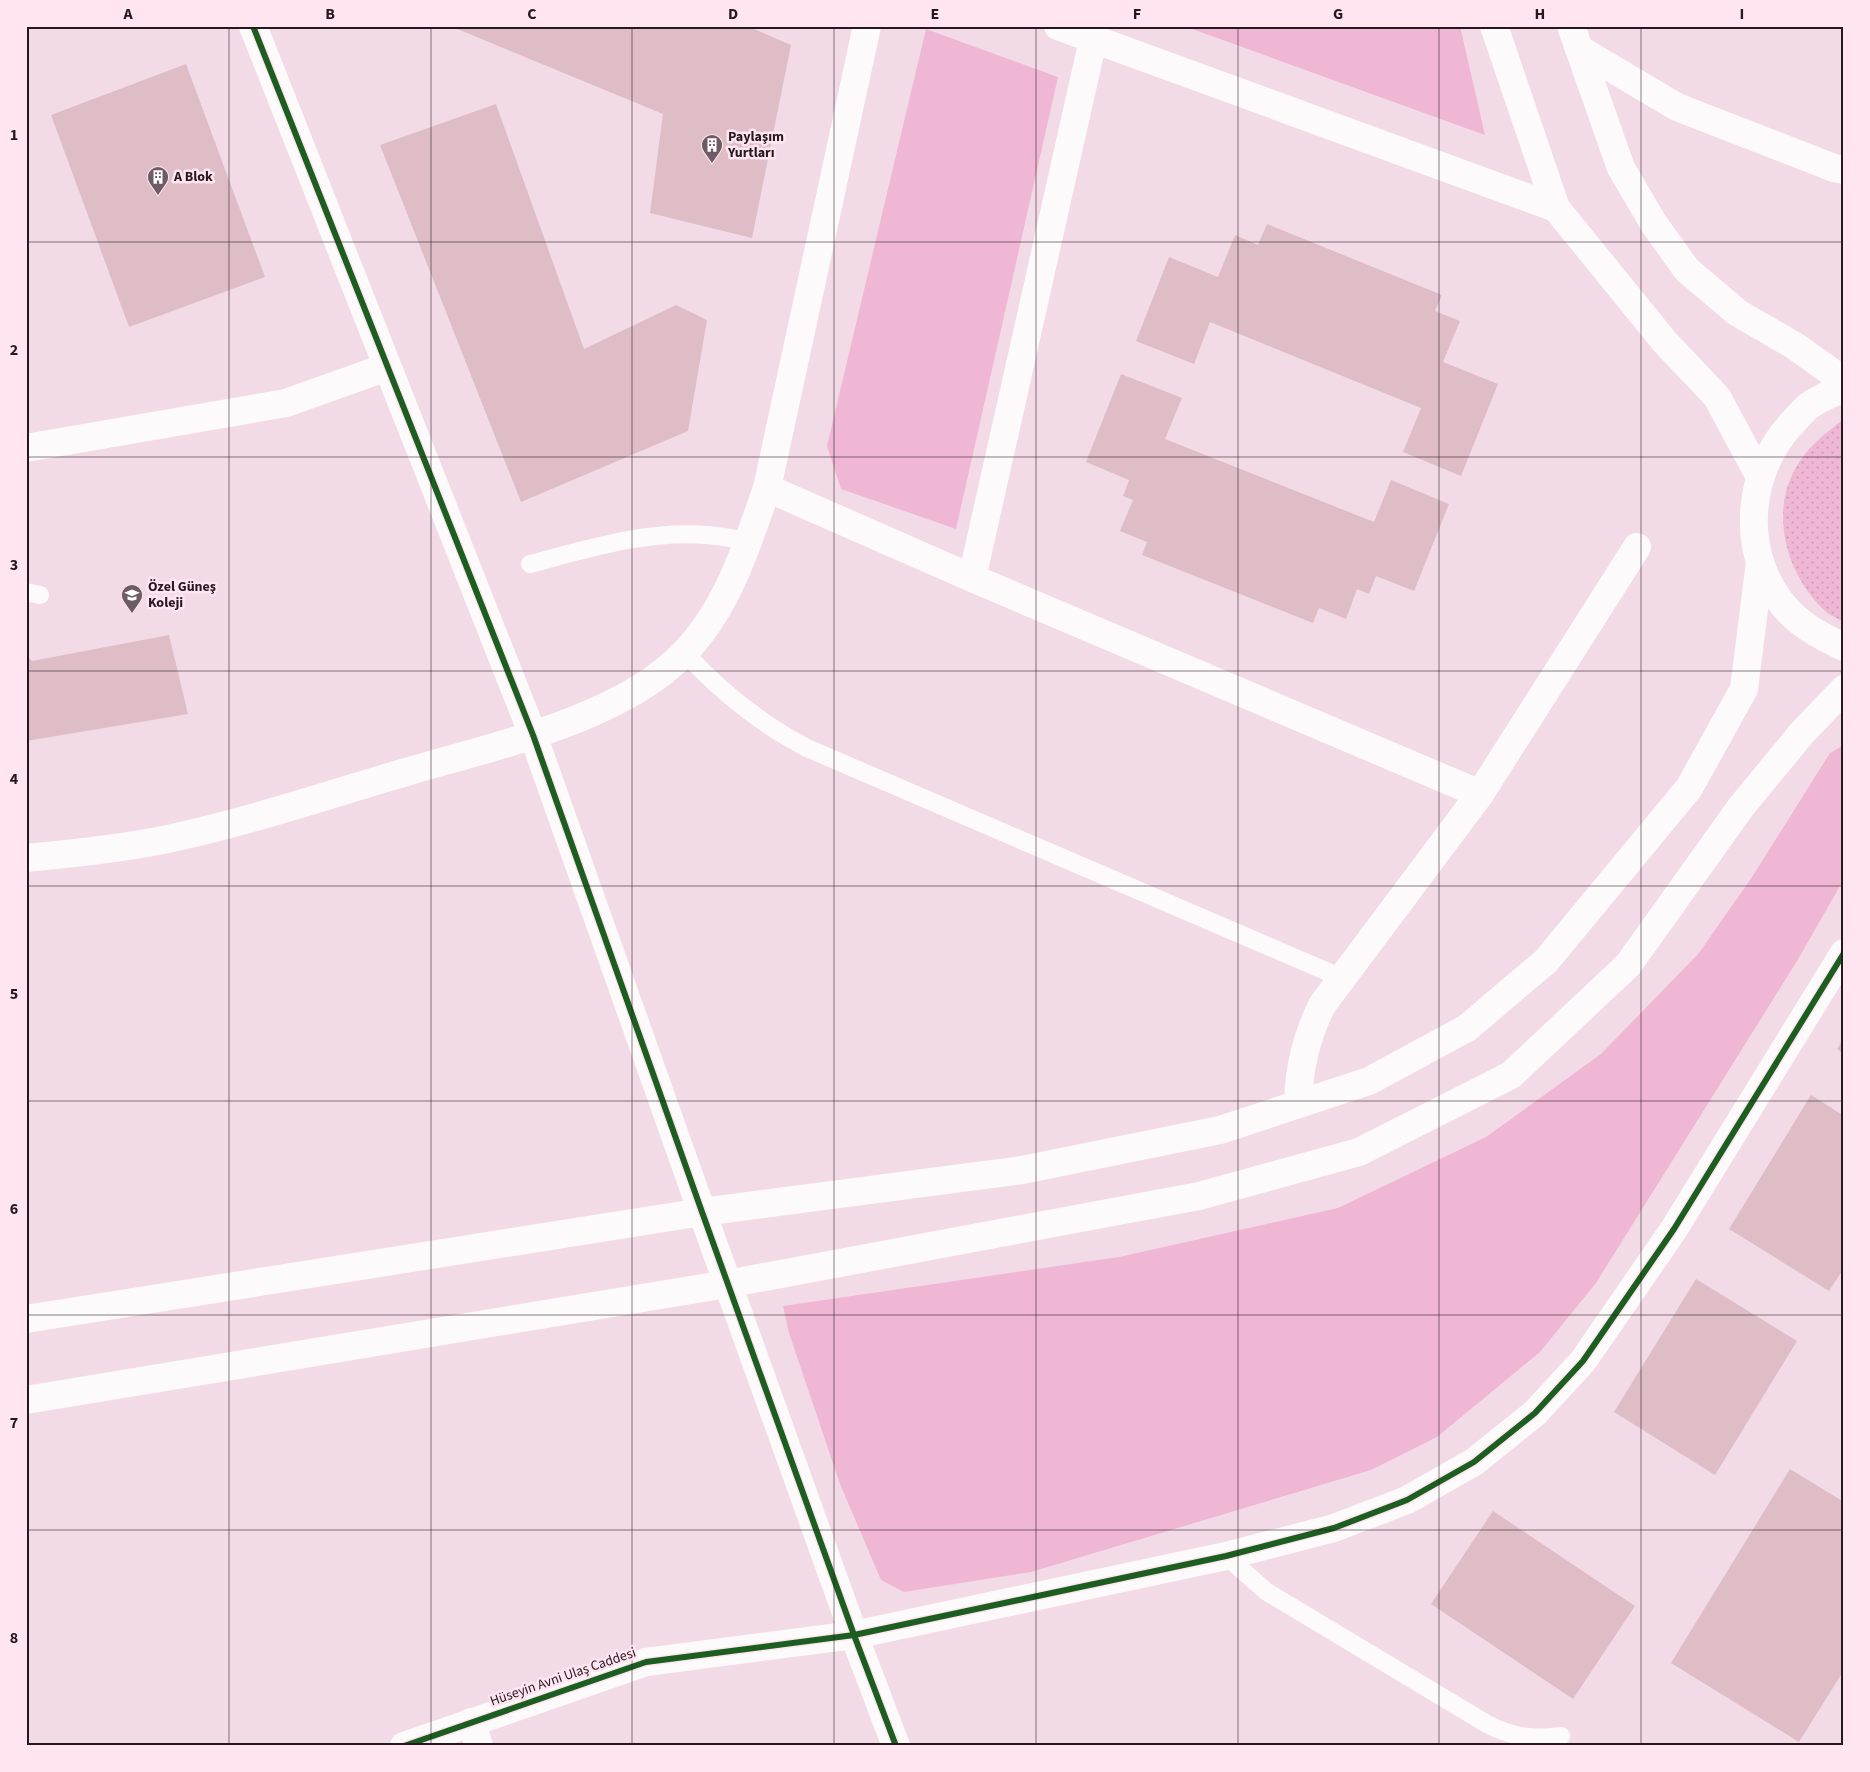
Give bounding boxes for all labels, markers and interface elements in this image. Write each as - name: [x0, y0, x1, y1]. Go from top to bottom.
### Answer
- text: A: [122, 3, 133, 25]
- text: B: [325, 3, 335, 25]
- text: C: [527, 3, 537, 25]
- text: D: [728, 3, 738, 25]
- text: E: [931, 3, 939, 25]
- text: F: [1133, 3, 1141, 25]
- text: G: [1333, 3, 1343, 25]
- text: H: [1535, 3, 1545, 25]
- text: I: [1740, 3, 1744, 25]
- text: 1: [10, 124, 18, 146]
- place label: Paylaşım Yurtları: [727, 127, 784, 163]
- building icon: Paylaşım Yurtları: [700, 133, 724, 164]
- building icon: A Blok: [146, 165, 170, 196]
- place label: A Blok: [173, 167, 213, 187]
- text: 2: [10, 339, 18, 361]
- text: 3: [10, 554, 18, 576]
- place label: Özel Güneş Koleji: [148, 577, 216, 613]
- school or university icon: Özel Güneş Koleji: [120, 583, 144, 614]
- text: 4: [10, 768, 19, 790]
- text: 5: [10, 983, 18, 1005]
- text: 6: [10, 1198, 18, 1220]
- text: 7: [10, 1412, 18, 1434]
- text: 8: [10, 1627, 18, 1649]
- street label: Hüseyin Avni Ulaş Caddesi: [487, 1643, 639, 1711]

